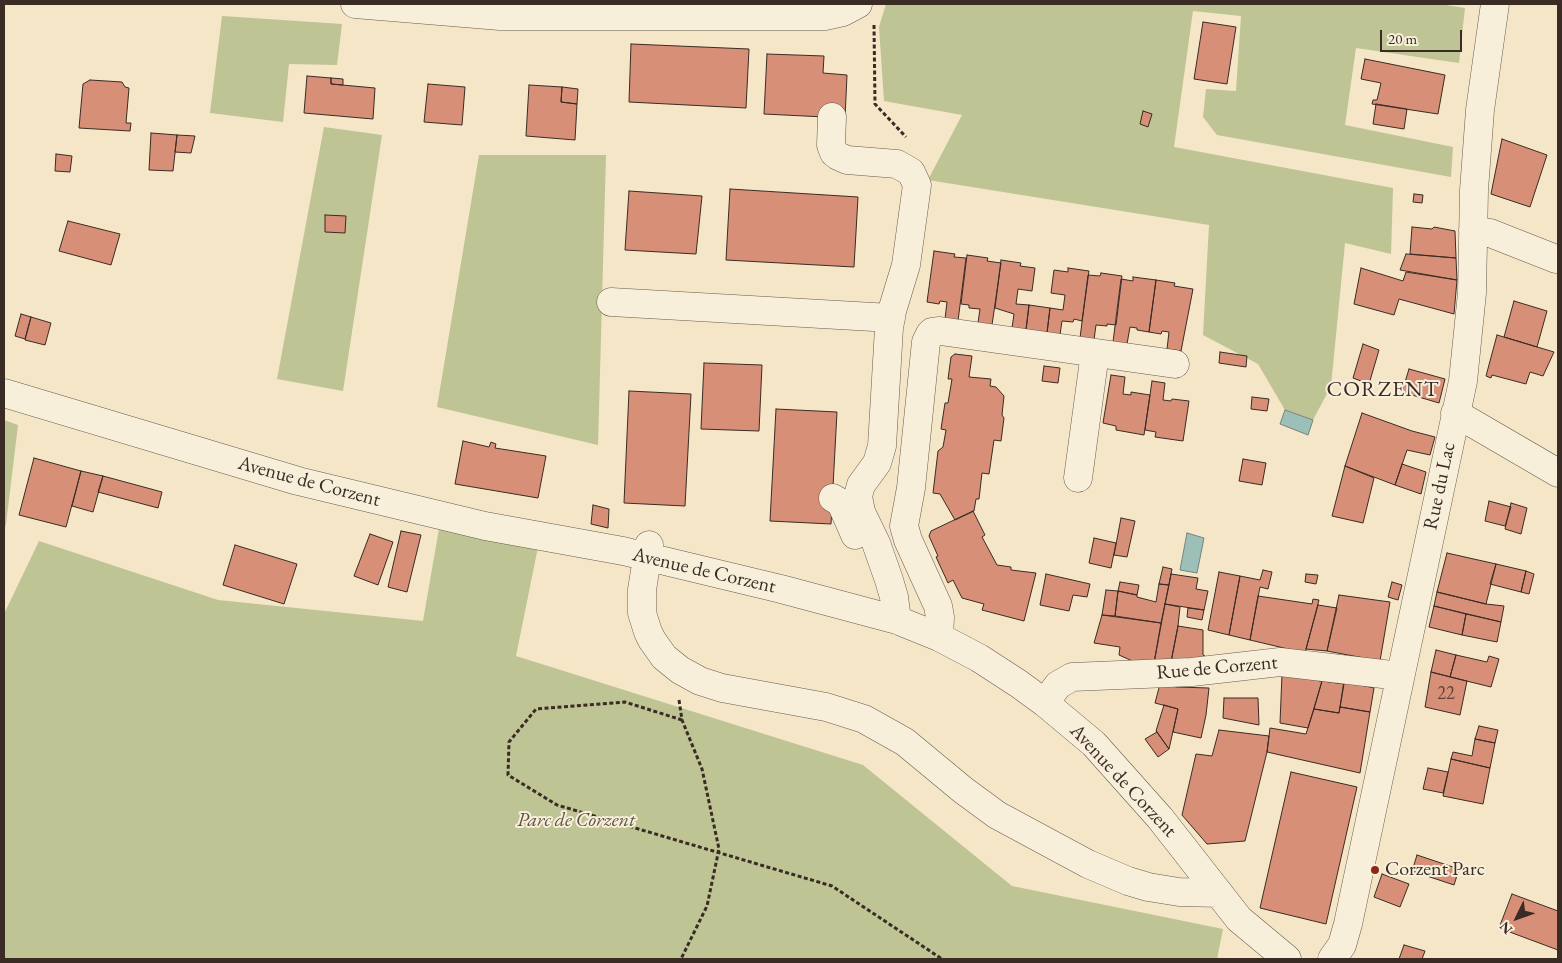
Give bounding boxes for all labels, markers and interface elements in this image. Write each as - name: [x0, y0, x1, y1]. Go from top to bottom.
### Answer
- scale bar: [1382, 20, 1464, 52]
- text: 20 m: [1388, 29, 1417, 48]
- district label: CORZENT: [1326, 377, 1440, 403]
- street label: Rue du Lac: [1419, 440, 1461, 532]
- street label: Avenue de Corzent: [235, 451, 383, 513]
- street label: Avenue de Corzent: [630, 543, 778, 599]
- street label: Rue de Corzent: [1155, 651, 1279, 685]
- house number: 22: [1437, 683, 1455, 705]
- street label: Avenue de Corzent: [1064, 719, 1182, 843]
- park label: Parc de Corzent: [517, 809, 635, 833]
- place label: Corzent Parc: [1385, 858, 1485, 882]
- marker: Corzent Parc: [1369, 864, 1381, 876]
- north arrow: [1492, 893, 1542, 943]
- text: N: [1495, 918, 1516, 938]

